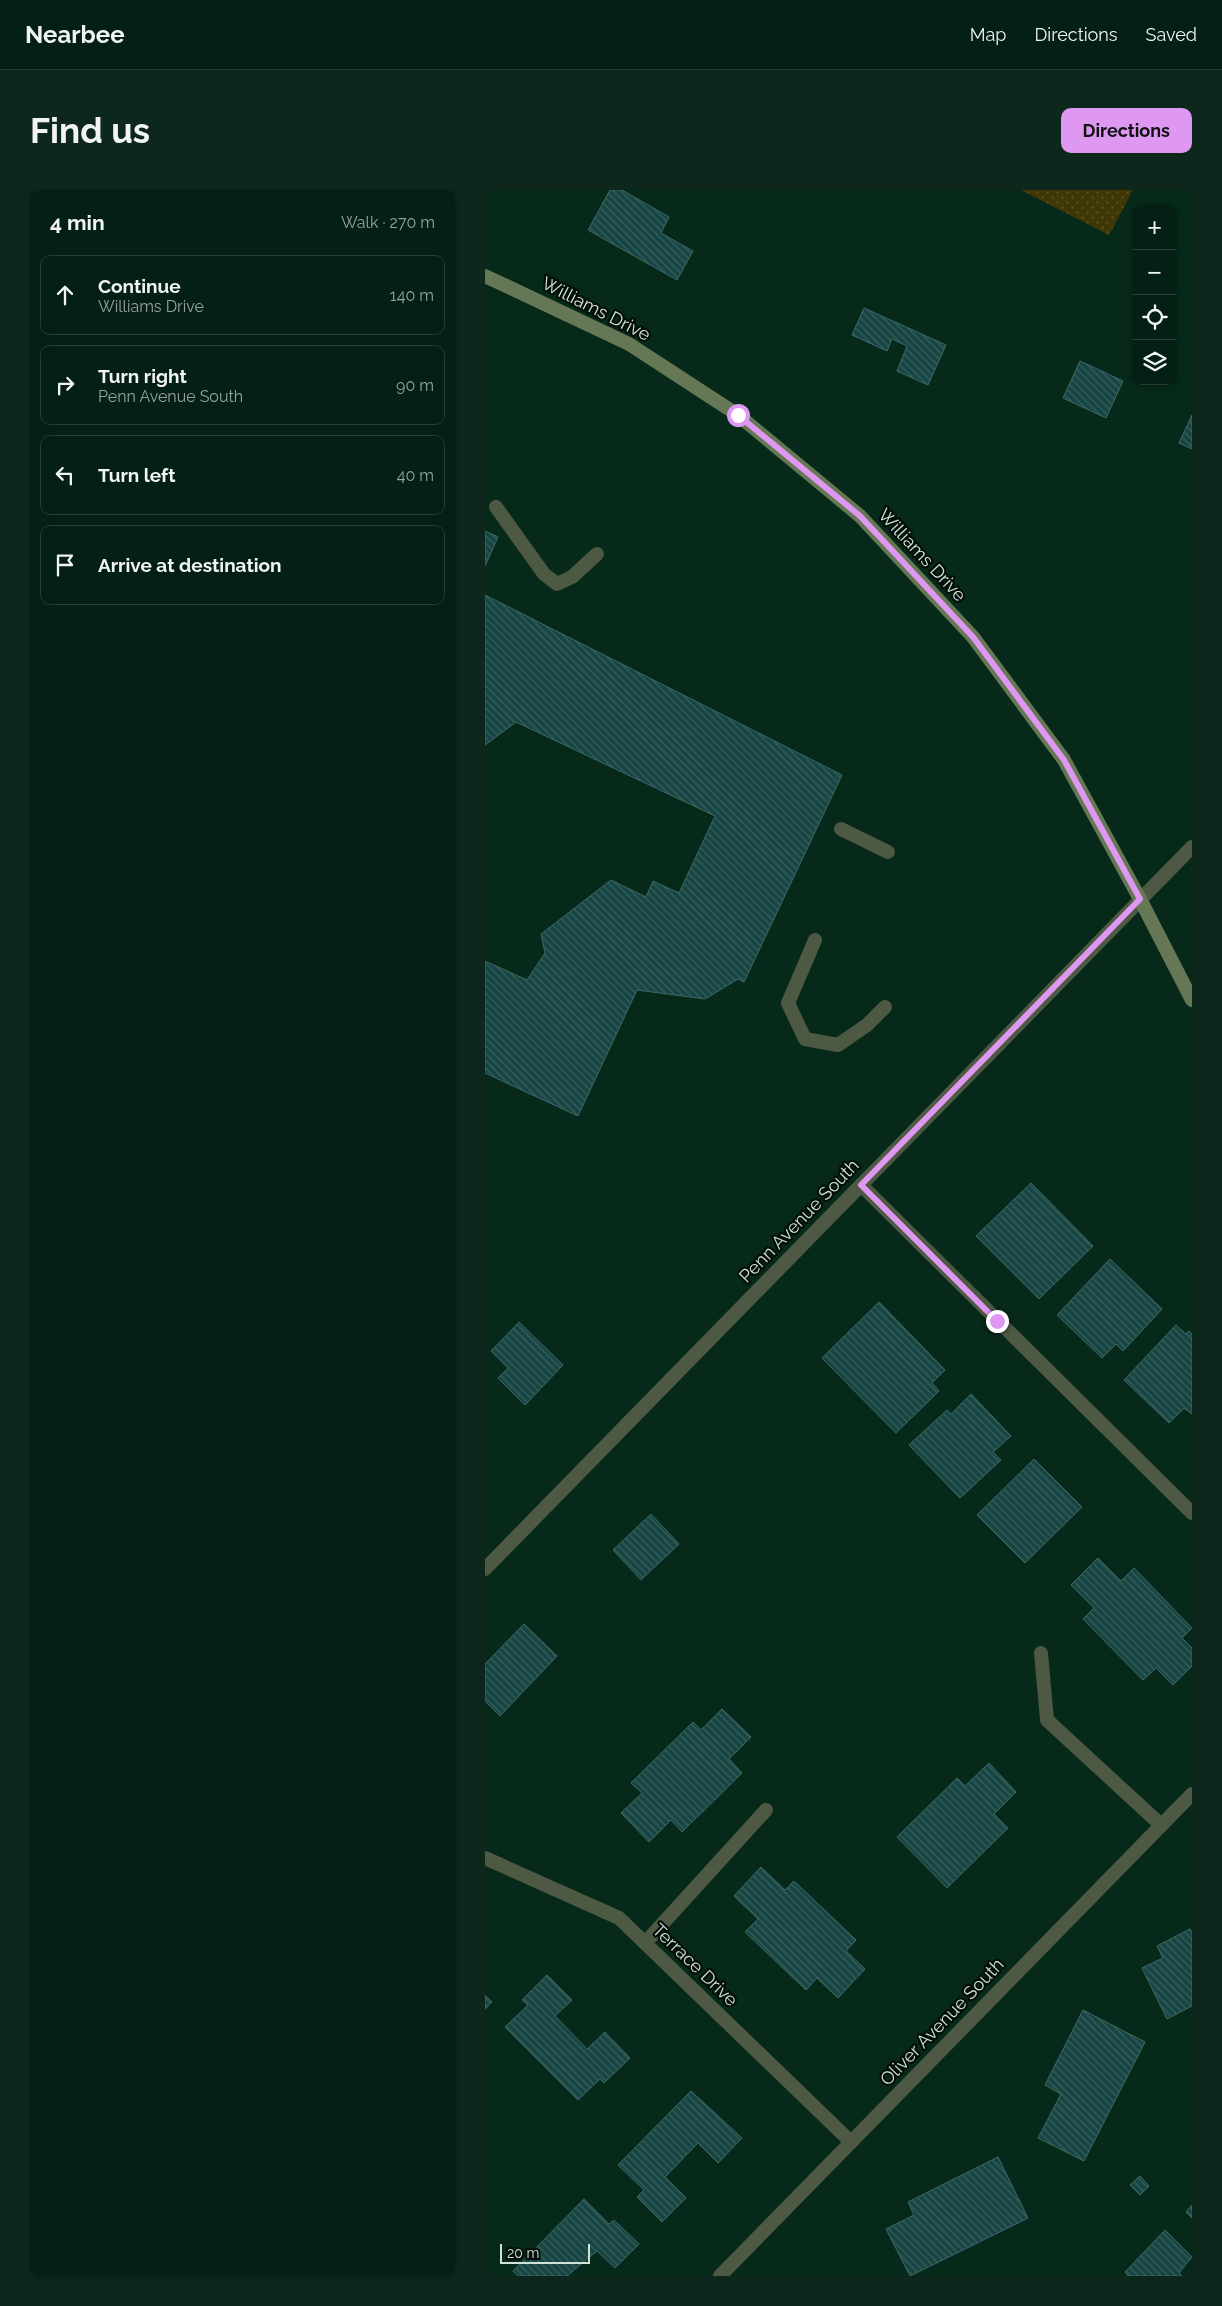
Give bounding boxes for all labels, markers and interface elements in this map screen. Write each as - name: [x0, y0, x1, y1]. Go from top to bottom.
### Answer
- text: Nearbee: [25, 20, 125, 49]
- text: Map: [970, 24, 1006, 45]
- text: Directions: [1034, 24, 1118, 45]
- text: Saved: [1146, 24, 1197, 45]
- button: Directions: [1061, 108, 1192, 153]
- text: Find us: [30, 110, 150, 151]
- map controls: [1132, 205, 1177, 385]
- button: +: [1132, 205, 1177, 250]
- text: 4 min: [50, 210, 105, 235]
- text: Walk · 270 m: [341, 213, 435, 232]
- button: −: [1132, 250, 1177, 295]
- street label: Williams Drive: [538, 272, 654, 345]
- text: Continue: [98, 275, 181, 297]
- icon: ahead: [51, 281, 79, 309]
- text: 140 m: [390, 286, 434, 305]
- button: locate: [1132, 295, 1177, 340]
- text: Williams Drive: [98, 297, 204, 316]
- button: layers: [1132, 340, 1177, 385]
- text: Turn right: [98, 365, 187, 387]
- icon: right: [51, 371, 79, 399]
- text: 90 m: [396, 376, 434, 395]
- text: Penn Avenue South: [98, 387, 243, 406]
- route start: [727, 404, 750, 427]
- icon: left: [51, 461, 79, 489]
- text: Turn left: [98, 464, 175, 486]
- text: 40 m: [397, 466, 434, 485]
- street label: Williams Drive: [874, 504, 971, 606]
- icon: arrive: [51, 551, 79, 579]
- text: Arrive at destination: [98, 554, 282, 576]
- street label: Penn Avenue South: [734, 1155, 863, 1287]
- route end: [986, 1310, 1009, 1333]
- street label: Terrace Drive: [649, 1919, 742, 2011]
- street label: Oliver Avenue South: [875, 1954, 1008, 2090]
- scale bar: [500, 2241, 590, 2264]
- text: 20 m: [507, 2245, 539, 2261]

